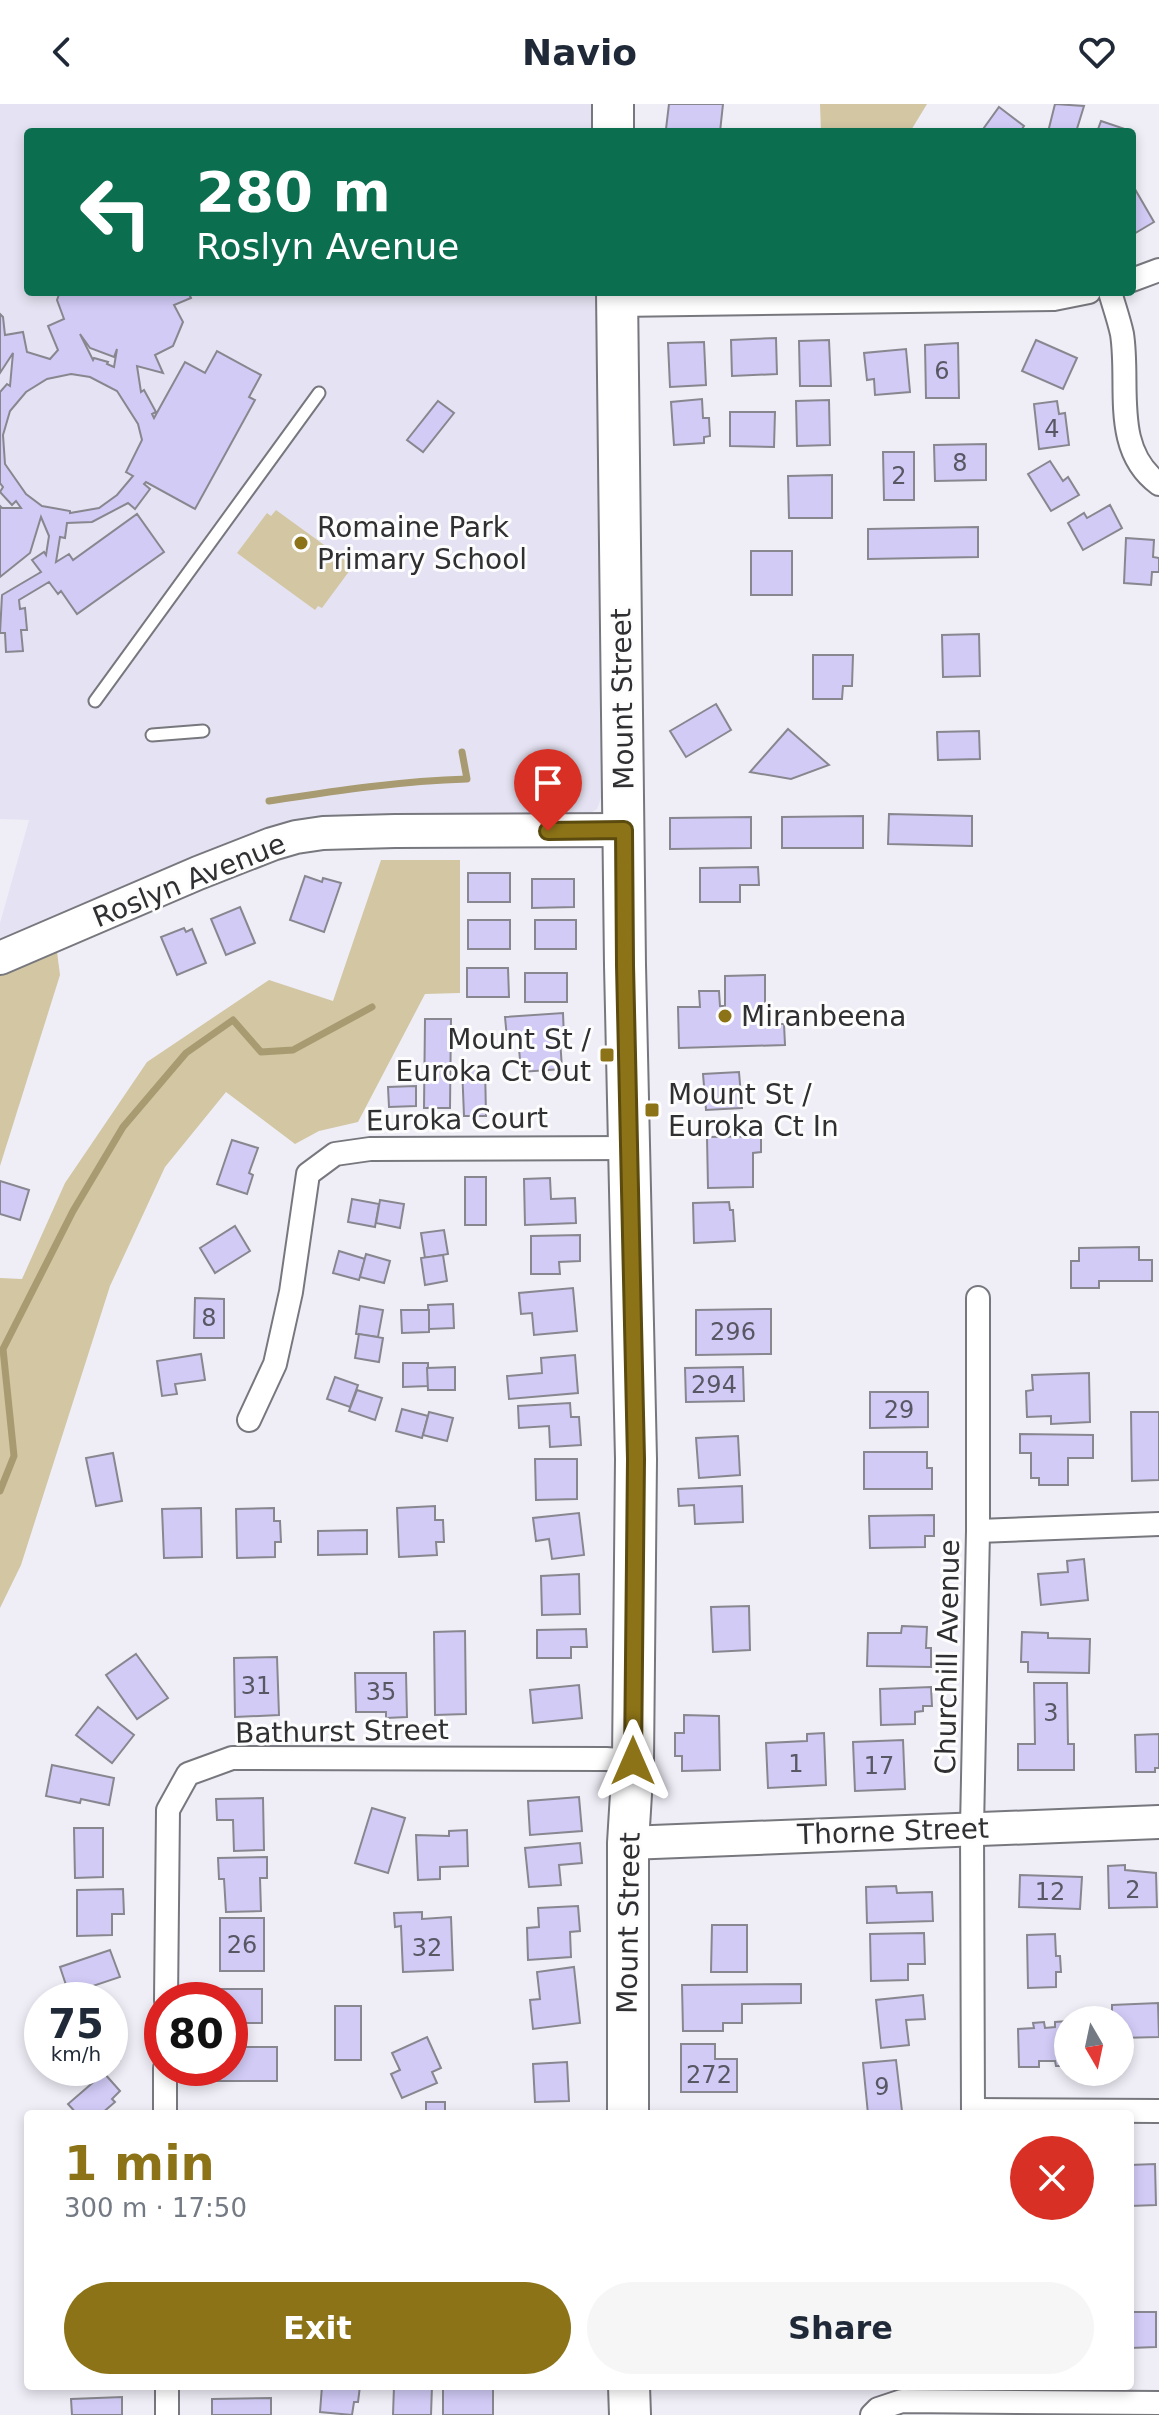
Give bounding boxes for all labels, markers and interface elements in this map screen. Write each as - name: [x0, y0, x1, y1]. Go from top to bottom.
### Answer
- icon: back: [40, 30, 84, 74]
- icon: heart: [1075, 30, 1119, 74]
- text: Navio: [522, 32, 637, 73]
- text: 280 m: [196, 159, 391, 224]
- icon: left: [64, 160, 168, 264]
- text: Roslyn Avenue: [196, 226, 460, 267]
- house number: 6: [934, 357, 950, 385]
- house number: 4: [1044, 415, 1060, 443]
- house number: 8: [952, 449, 968, 477]
- house number: 2: [891, 462, 907, 490]
- place label: Romaine Park Primary School: [317, 511, 527, 576]
- marker: Romaine Park Primary School: [292, 534, 310, 552]
- street label: Mount Street: [604, 608, 641, 790]
- pin: [514, 749, 582, 831]
- icon: arrive: [526, 761, 570, 805]
- street label: Roslyn Avenue: [88, 827, 290, 934]
- place label: Miranbeena: [741, 1000, 906, 1033]
- marker: Miranbeena: [716, 1007, 734, 1025]
- place label: Mount St / Euroka Ct Out: [396, 1023, 592, 1088]
- marker: Mount St / Euroka Ct Out: [598, 1046, 616, 1064]
- place label: Mount St / Euroka Ct In: [668, 1078, 839, 1143]
- street label: Euroka Court: [366, 1101, 548, 1138]
- marker: Mount St / Euroka Ct In: [643, 1101, 661, 1119]
- house number: 8: [201, 1304, 217, 1332]
- house number: 296: [710, 1318, 756, 1346]
- house number: 294: [691, 1371, 737, 1399]
- house number: 29: [884, 1396, 914, 1424]
- street label: Churchill Avenue: [929, 1539, 966, 1775]
- house number: 31: [241, 1672, 271, 1700]
- house number: 35: [366, 1678, 396, 1706]
- house number: 3: [1043, 1699, 1059, 1727]
- street label: Bathurst Street: [235, 1713, 449, 1750]
- position arrow: [591, 1719, 675, 1803]
- house number: 1: [788, 1750, 804, 1778]
- house number: 17: [864, 1752, 894, 1780]
- street label: Thorne Street: [796, 1812, 990, 1851]
- street label: Mount Street: [610, 1832, 647, 2014]
- house number: 2: [1125, 1876, 1141, 1904]
- house number: 12: [1035, 1878, 1065, 1906]
- house number: 26: [227, 1931, 257, 1959]
- house number: 32: [412, 1934, 442, 1962]
- speed limit sign: 80: [144, 1982, 248, 2086]
- text: 75: [48, 2001, 104, 2047]
- north arrow: [1054, 2006, 1134, 2086]
- map controls: [1054, 2006, 1134, 2086]
- text: km/h: [51, 2042, 101, 2066]
- house number: 272: [686, 2061, 732, 2089]
- house number: 9: [874, 2073, 890, 2101]
- text: 1 min: [64, 2135, 215, 2191]
- button: close: [1010, 2136, 1094, 2220]
- text: 300 m · 17:50: [64, 2193, 247, 2223]
- button: Exit: [64, 2282, 571, 2374]
- button: Share: [587, 2282, 1094, 2374]

